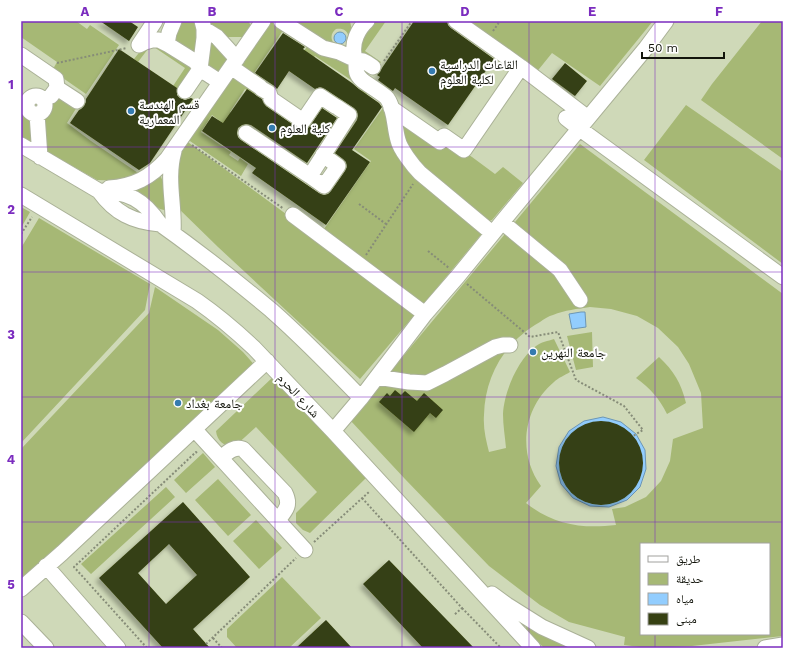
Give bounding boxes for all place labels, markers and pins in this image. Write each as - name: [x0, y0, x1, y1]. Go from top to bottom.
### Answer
- place label: القاعات الدراسية لكلية العلوم: [440, 57, 518, 88]
- marker: القاعات الدراسية لكلية العلوم: [427, 66, 437, 76]
- place label: قسم الهندسة المعمارية: [139, 97, 200, 128]
- marker: قسم الهندسة المعمارية: [126, 106, 136, 116]
- place label: كلية العلوم: [280, 121, 331, 137]
- marker: كلية العلوم: [267, 123, 277, 133]
- place label: جامعة النهرين: [541, 345, 606, 361]
- marker: جامعة النهرين: [528, 347, 538, 357]
- place label: جامعة بغداد: [186, 396, 243, 411]
- marker: جامعة بغداد: [173, 398, 183, 408]

